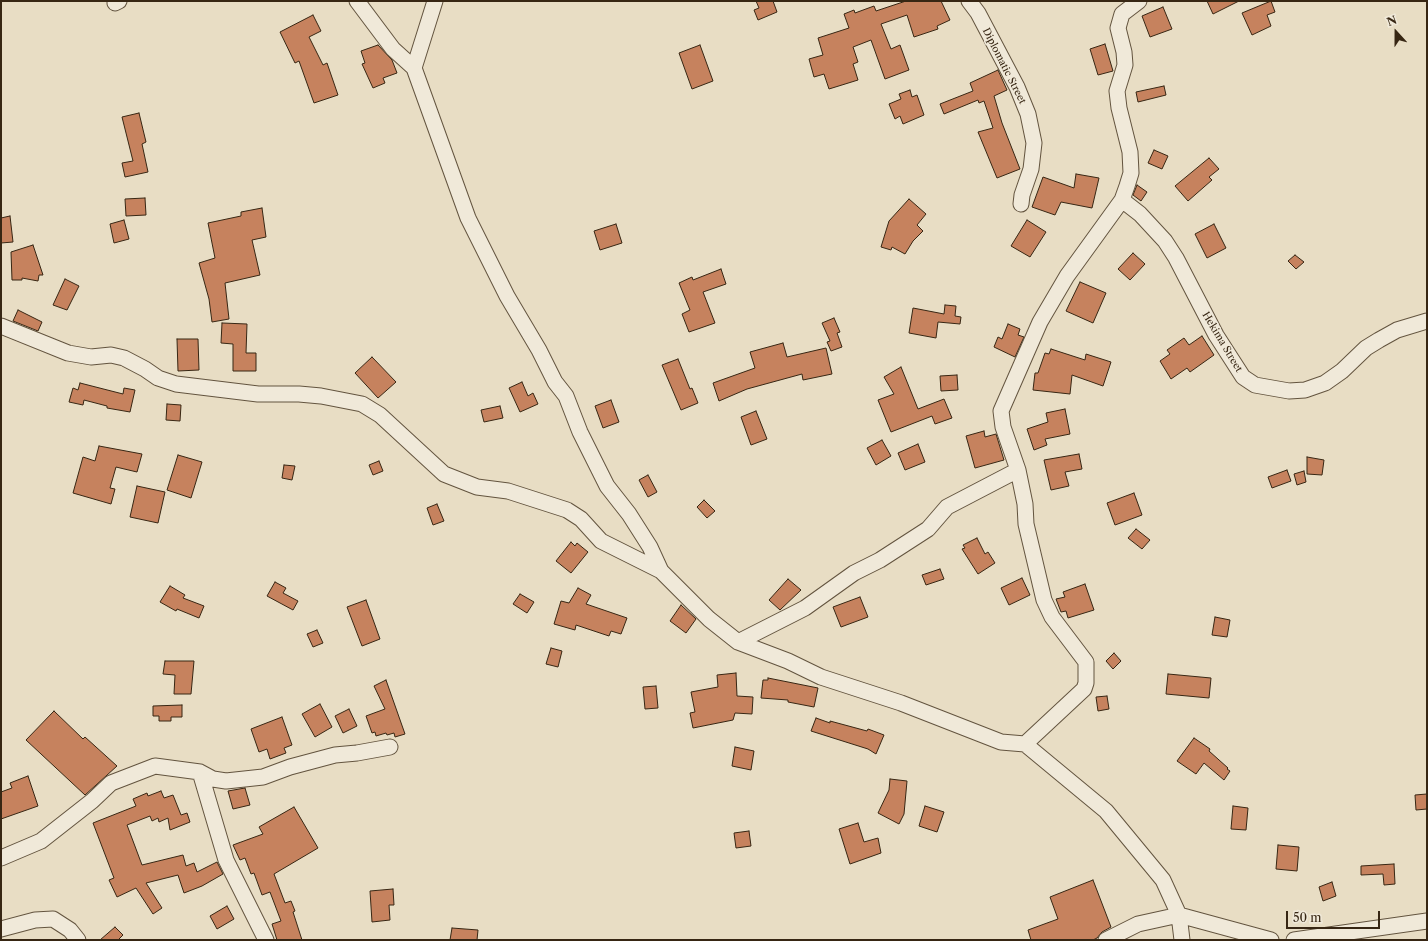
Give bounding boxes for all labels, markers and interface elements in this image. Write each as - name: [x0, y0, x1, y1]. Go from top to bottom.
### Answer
- north arrow: [1376, 12, 1416, 52]
- text: N: [1385, 13, 1399, 29]
- street label: Diplomatic Street: [980, 26, 1028, 106]
- street label: Hekima Street: [1199, 310, 1245, 374]
- scale bar: [1288, 903, 1382, 929]
- text: 50 m: [1293, 910, 1322, 925]

